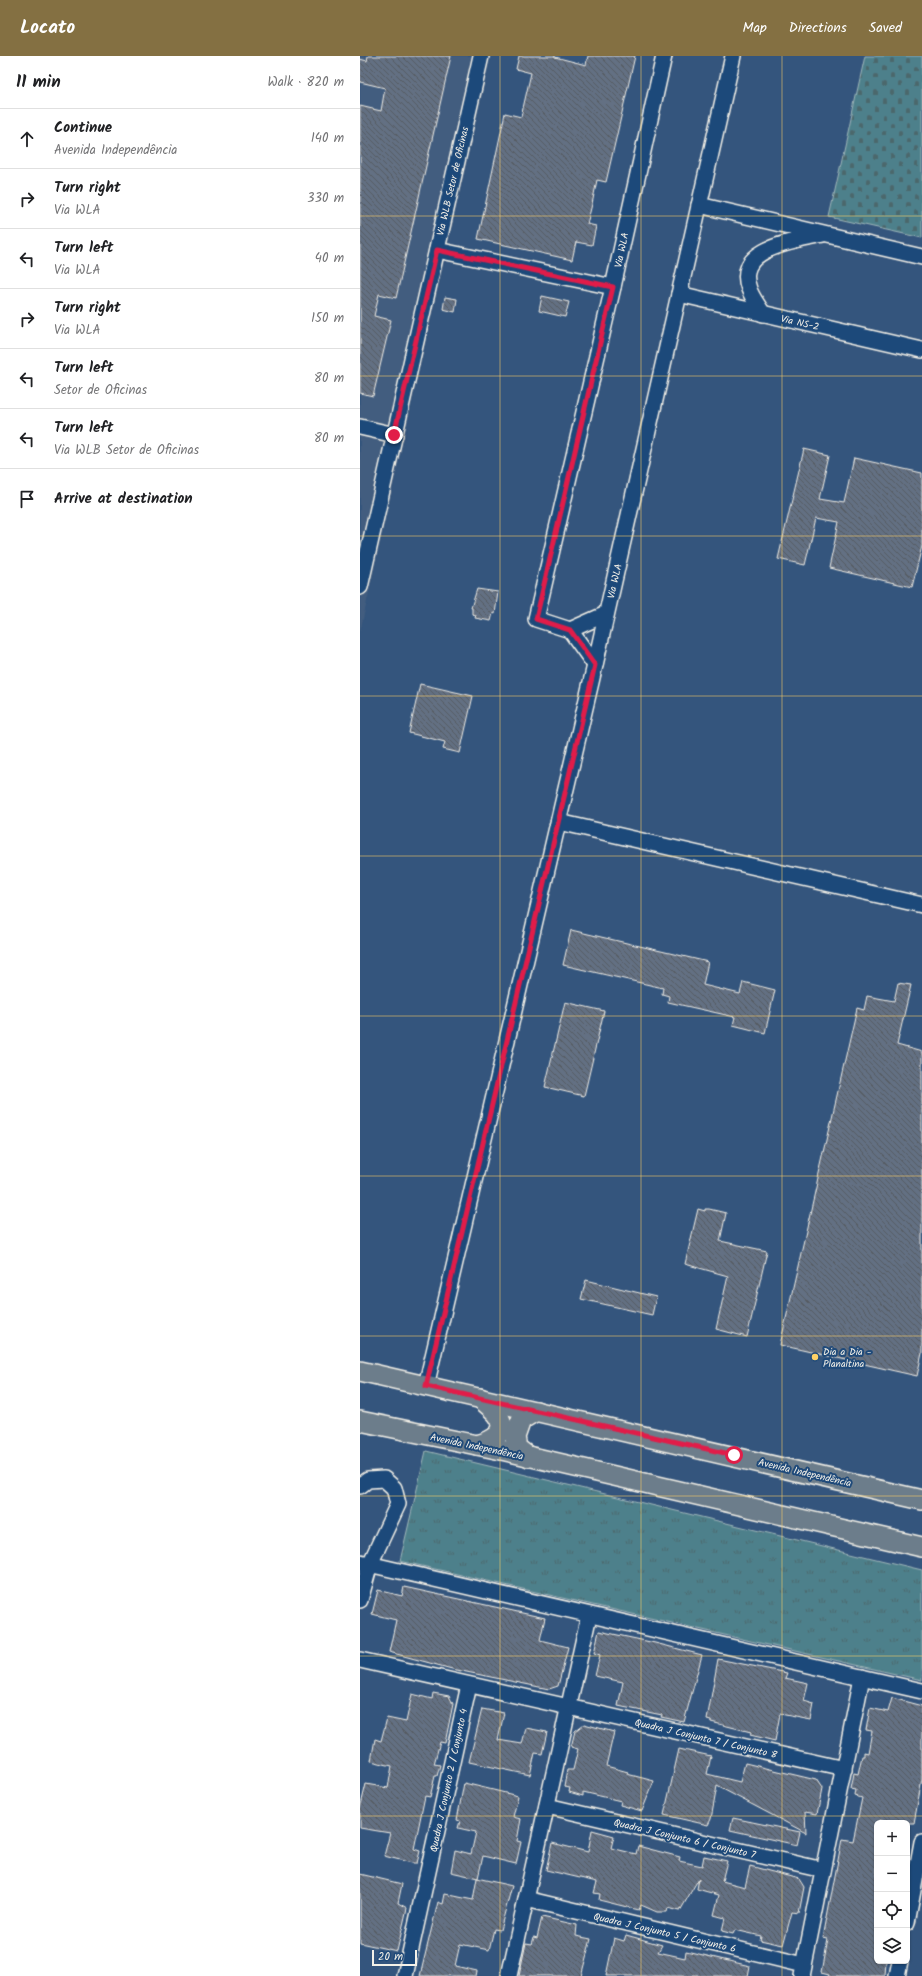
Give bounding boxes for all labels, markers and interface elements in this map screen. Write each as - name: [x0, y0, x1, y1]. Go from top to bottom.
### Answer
- text: Locato: [20, 13, 75, 43]
- text: Map: [742, 17, 767, 39]
- text: Directions: [789, 17, 847, 39]
- text: Saved: [869, 17, 902, 39]
- text: 11 min: [16, 69, 61, 96]
- text: Walk · 820 m: [268, 72, 344, 93]
- text: Continue: [54, 116, 112, 140]
- street label: Via WLB Setor de Oficinas: [433, 124, 473, 237]
- icon: ahead: [16, 128, 38, 150]
- text: 140 m: [311, 128, 344, 149]
- text: Avenida Independência: [54, 140, 177, 161]
- text: Turn right: [54, 176, 121, 200]
- icon: right: [16, 188, 38, 210]
- text: 330 m: [307, 188, 344, 209]
- text: Via WLA: [54, 200, 101, 221]
- street label: Via WLA: [610, 231, 634, 269]
- text: Turn left: [54, 236, 114, 260]
- icon: left: [16, 248, 38, 270]
- text: 40 m: [315, 248, 344, 269]
- text: Via WLA: [54, 260, 101, 281]
- text: Turn right: [54, 296, 121, 320]
- icon: right: [16, 308, 38, 330]
- text: 150 m: [311, 308, 344, 329]
- street label: Via NS-2: [779, 311, 821, 335]
- text: Via WLA: [54, 320, 101, 341]
- text: Turn left: [54, 356, 114, 380]
- icon: left: [16, 368, 38, 390]
- text: 80 m: [314, 368, 344, 389]
- text: Setor de Oficinas: [54, 380, 147, 401]
- text: Turn left: [54, 416, 114, 440]
- route end: [385, 426, 403, 444]
- icon: left: [16, 428, 38, 450]
- text: 80 m: [314, 428, 344, 449]
- text: Via WLB Setor de Oficinas: [54, 440, 199, 461]
- text: Arrive at destination: [54, 487, 193, 511]
- icon: arrive: [16, 488, 38, 510]
- street label: Via WLA: [603, 562, 627, 600]
- place label: Dia a Dia - Planaltina: [823, 1344, 872, 1372]
- marker: Dia a Dia - Planaltina: [810, 1352, 820, 1362]
- street label: Avenida Independência: [429, 1429, 525, 1465]
- route start: [725, 1446, 743, 1464]
- street label: Avenida Independência: [757, 1454, 853, 1492]
- street label: Quadra J Conjunto 2 / Conjunto 4: [426, 1706, 472, 1853]
- street label: Quadra J Conjunto 7 / Conjunto 8: [633, 1715, 779, 1763]
- street label: Quadra J Conjunto 6 / Conjunto 7: [612, 1815, 758, 1863]
- map controls: [874, 1820, 910, 1964]
- button: +: [874, 1820, 910, 1856]
- button: −: [874, 1856, 910, 1892]
- button: locate: [874, 1892, 910, 1928]
- street label: Quadra J Conjunto 5 / Conjunto 6: [592, 1909, 738, 1957]
- button: layers: [874, 1928, 910, 1964]
- scale bar: [372, 1948, 417, 1967]
- text: 20 m: [378, 1948, 403, 1966]

